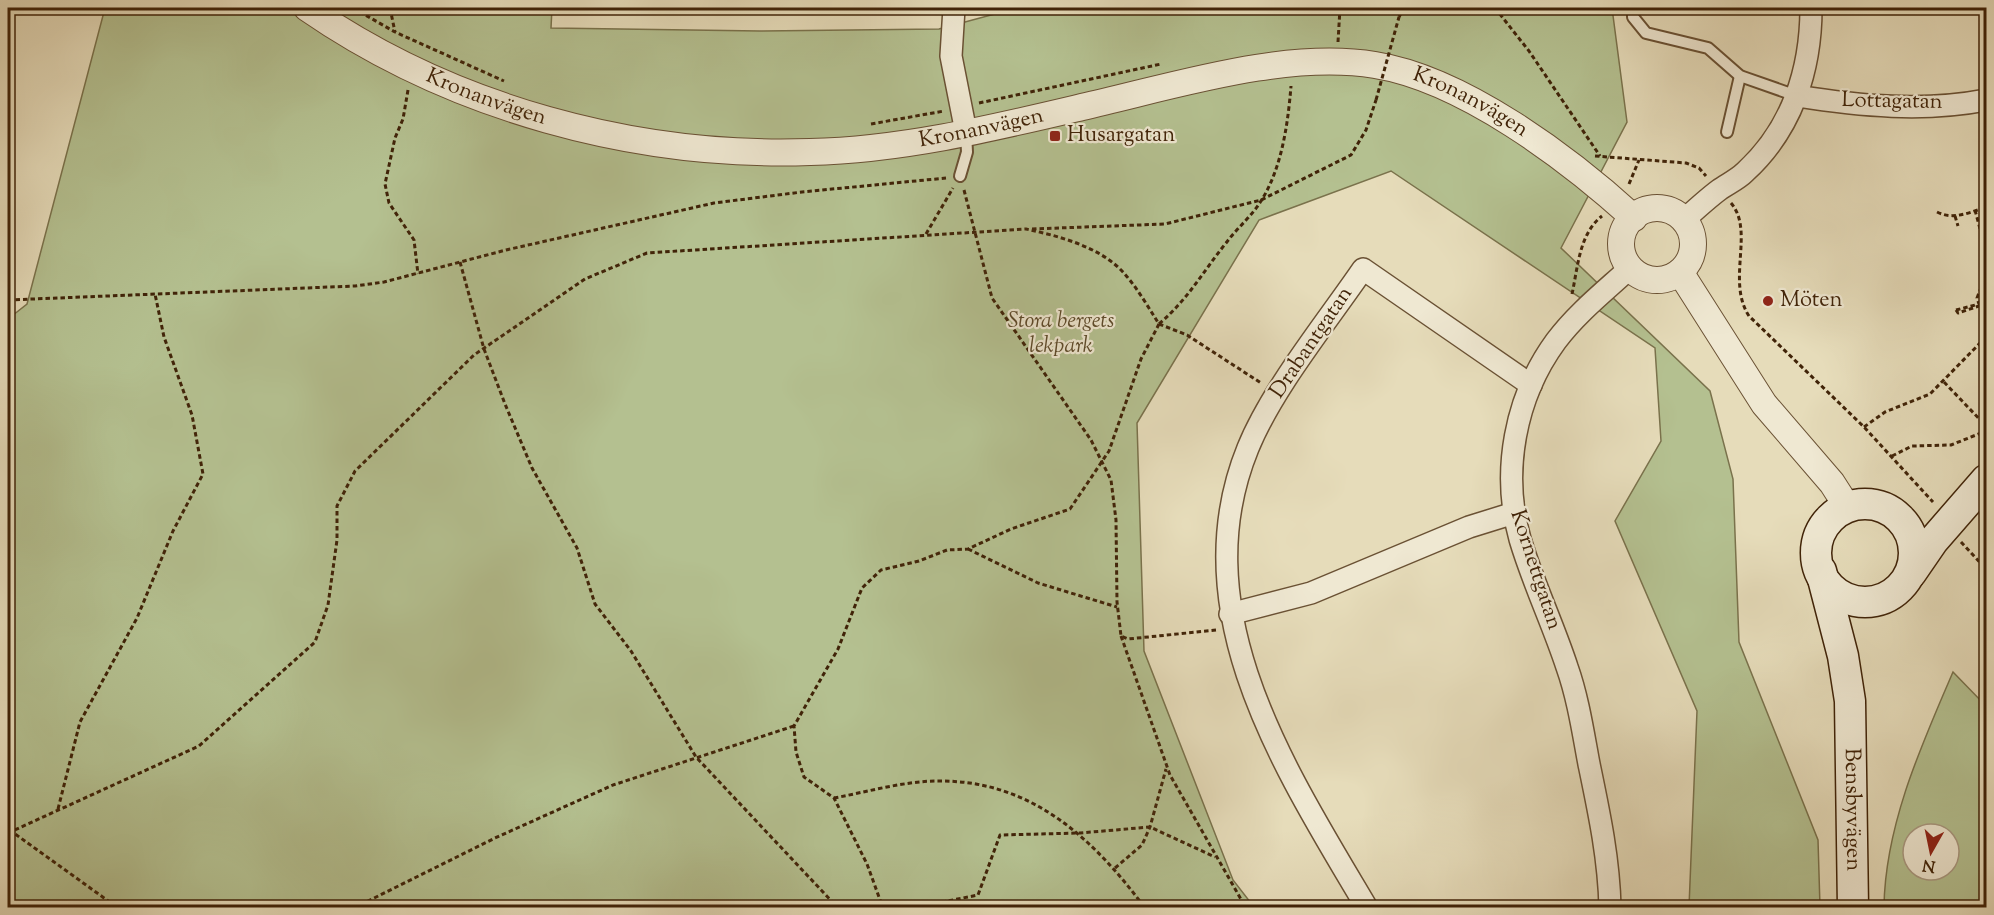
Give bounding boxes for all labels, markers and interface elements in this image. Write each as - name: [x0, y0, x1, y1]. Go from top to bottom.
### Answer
- street label: Kronanvägen: [1408, 60, 1534, 146]
- street label: Kronanvägen: [420, 61, 550, 135]
- street label: Lottagatan: [1841, 85, 1943, 119]
- street label: Kronanvägen: [917, 101, 1047, 157]
- place label: Husargatan: [1067, 120, 1175, 152]
- marker: Husargatan: [1048, 129, 1062, 143]
- street label: Drabantgatan: [1263, 280, 1361, 406]
- place label: Möten: [1780, 285, 1843, 317]
- marker: Möten: [1761, 294, 1775, 308]
- park label: Stora bergets lekpark: [1008, 306, 1114, 363]
- street label: Kornettgatan: [1501, 506, 1569, 634]
- street label: Bensbyvägen: [1835, 748, 1868, 871]
- north arrow: [1901, 822, 1961, 882]
- text: N: [1921, 852, 1937, 877]

